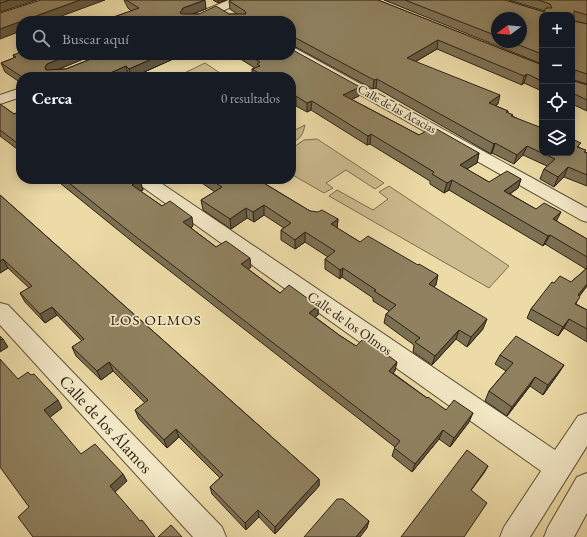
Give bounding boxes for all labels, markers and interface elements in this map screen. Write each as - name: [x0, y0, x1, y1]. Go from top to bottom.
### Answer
- north arrow: [491, 12, 527, 48]
- map controls: [539, 12, 575, 156]
- button: +: [539, 12, 575, 48]
- search box: [16, 16, 296, 60]
- icon: search: [30, 27, 52, 49]
- text: Buscar aquí: [62, 29, 129, 48]
- button: −: [539, 48, 575, 84]
- street label: Calle de las Acacias: [355, 81, 439, 137]
- button: locate: [539, 84, 575, 120]
- text: Cerca: [32, 87, 72, 109]
- text: 0 resultados: [221, 90, 280, 107]
- button: layers: [539, 120, 575, 156]
- street label: Calle de los Olmos: [304, 287, 396, 359]
- district label: LOS OLMOS: [110, 310, 202, 329]
- street label: Calle de los Álamos: [55, 370, 157, 478]

